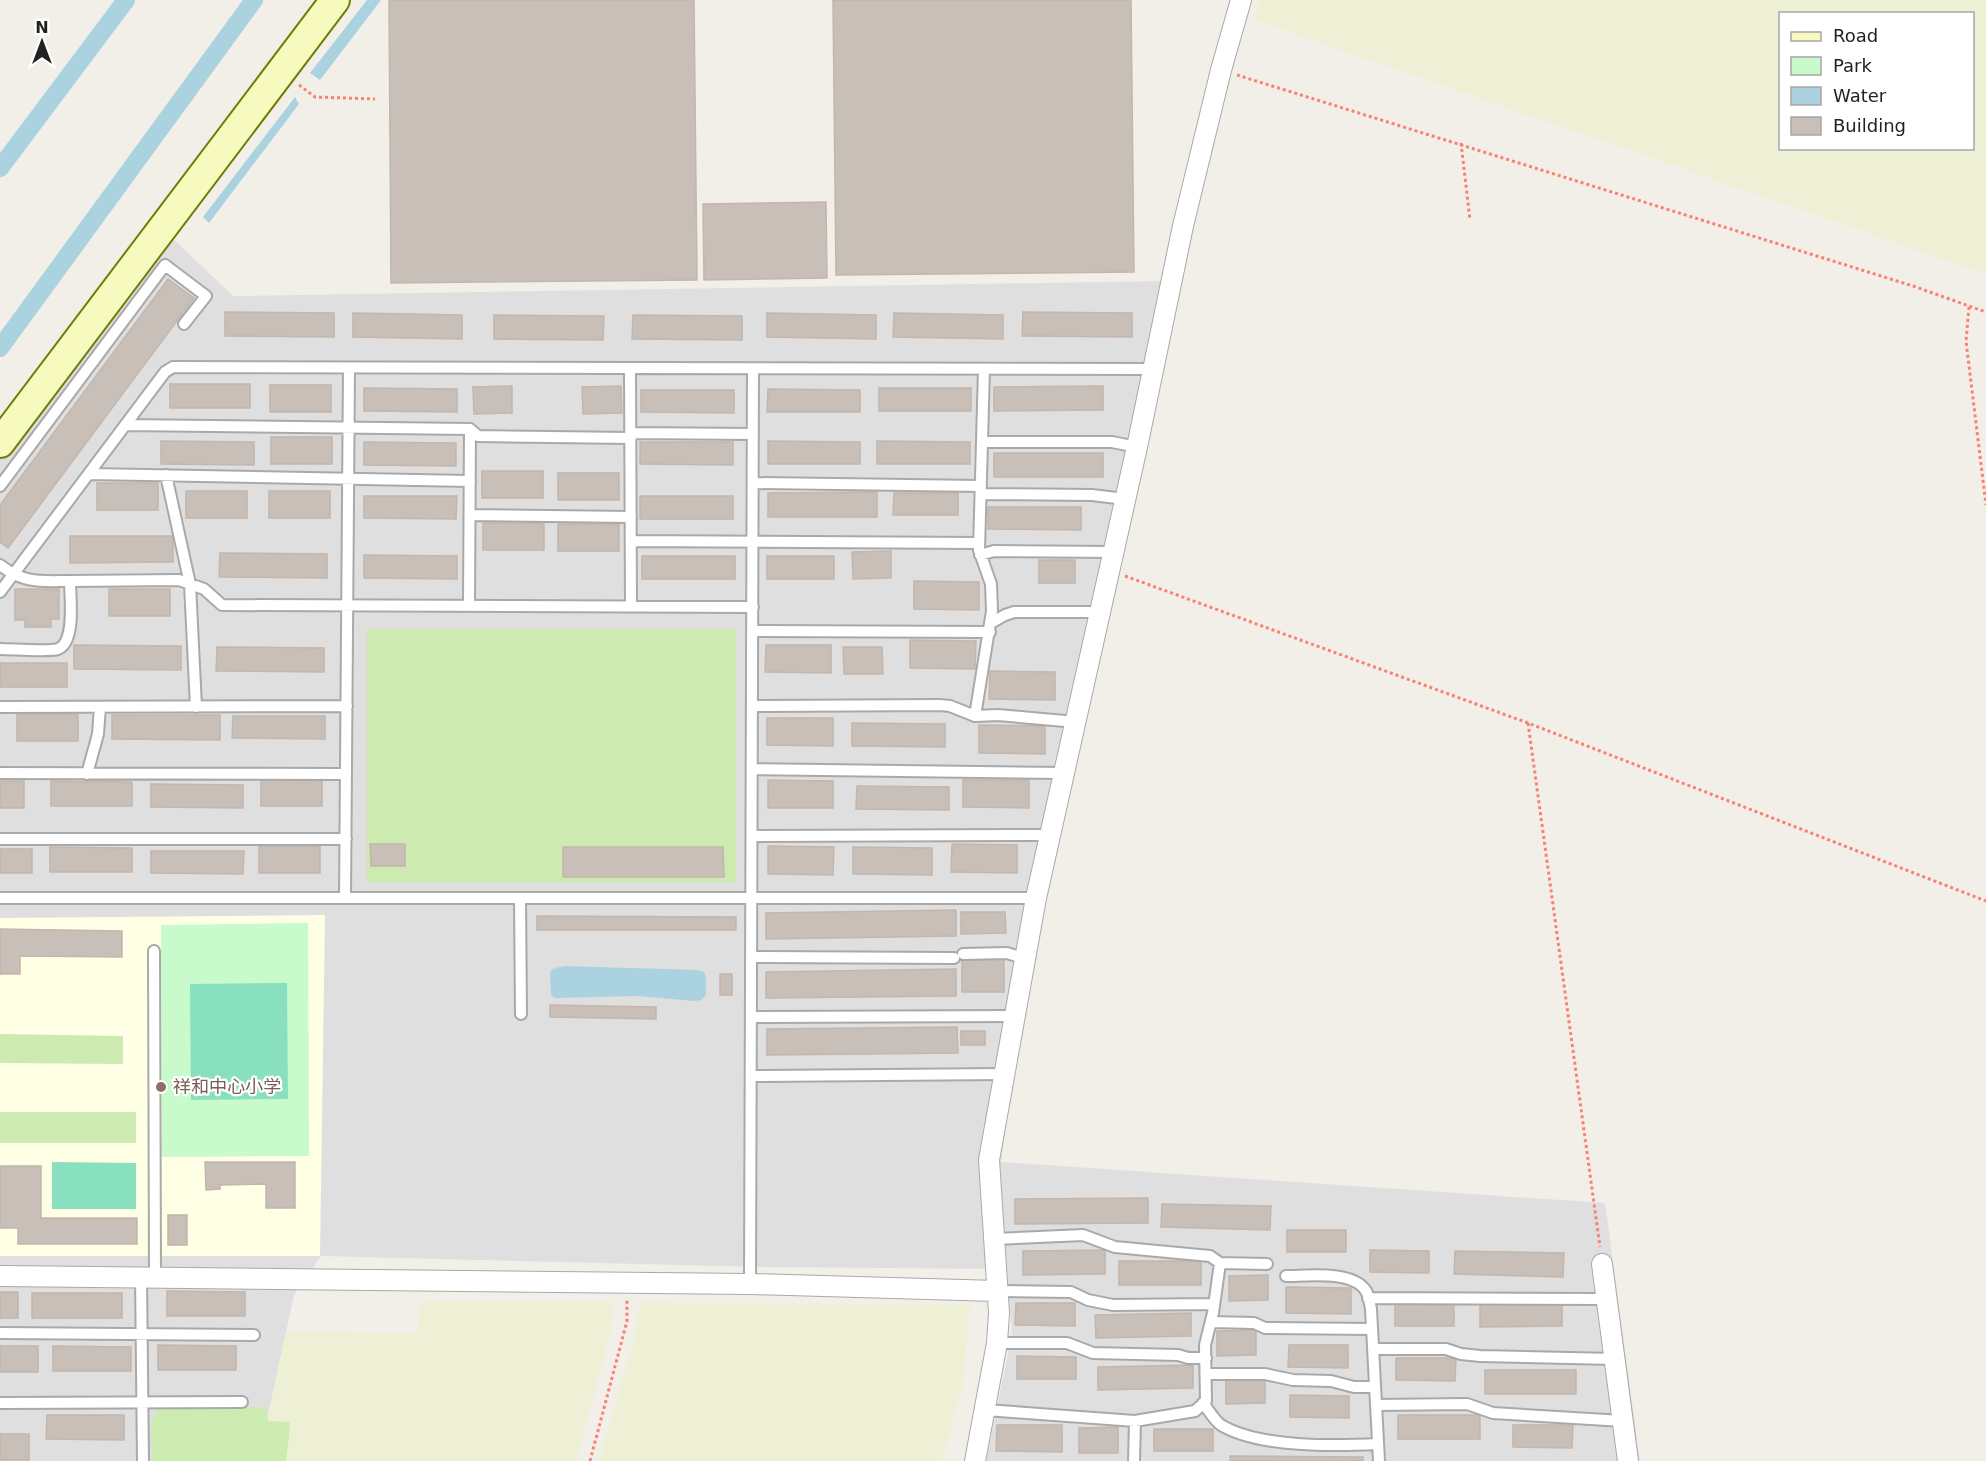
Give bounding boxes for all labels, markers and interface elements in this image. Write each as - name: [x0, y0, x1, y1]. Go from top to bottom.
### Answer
- north arrow: [12, 12, 72, 72]
- legend: [1779, 12, 1974, 150]
- text: N: [35, 18, 49, 37]
- text: Road: [1833, 25, 1878, 46]
- text: Park: [1833, 55, 1872, 76]
- text: Water: [1833, 85, 1887, 106]
- text: Building: [1833, 115, 1906, 136]
- place label: 祥和中心小学: [173, 1076, 281, 1097]
- marker: 祥和中心小学: [154, 1080, 168, 1094]

